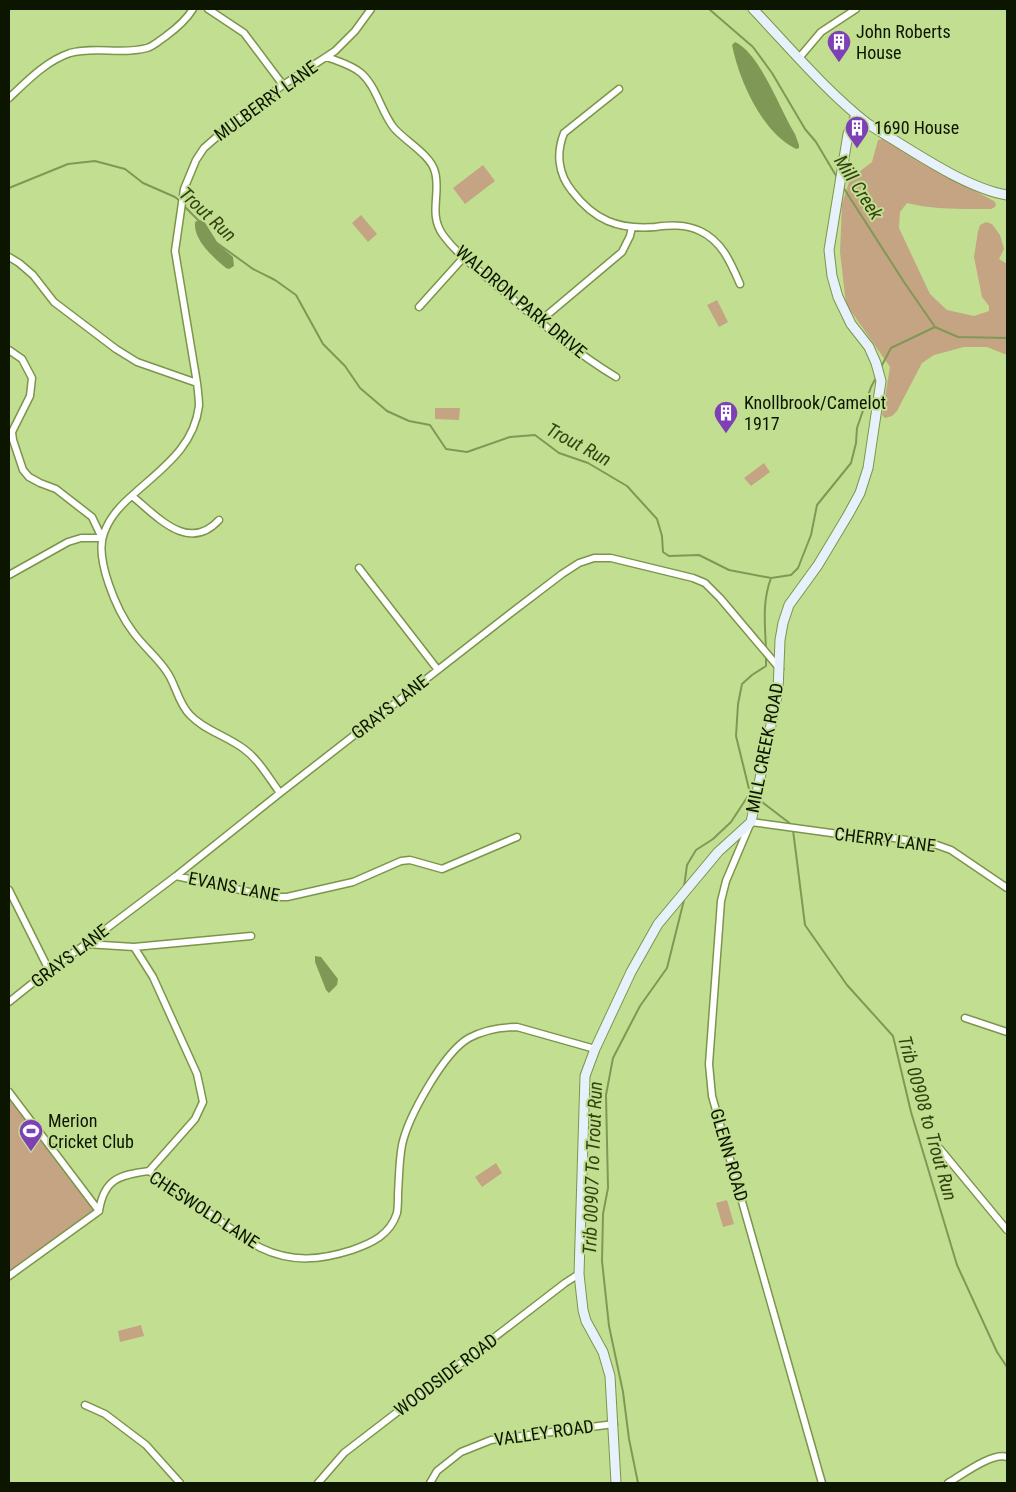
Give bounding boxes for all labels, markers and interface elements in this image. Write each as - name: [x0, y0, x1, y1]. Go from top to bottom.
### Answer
- place label: John Roberts House: [856, 21, 951, 63]
- building icon: John Roberts House: [826, 29, 852, 63]
- street label: MULBERRY LANE: [210, 56, 321, 145]
- building icon: 1690 House: [844, 115, 870, 149]
- place label: 1690 House: [874, 117, 959, 138]
- water label: Mill Creek: [829, 151, 888, 224]
- water label: Trout Run: [174, 182, 241, 247]
- street label: WALDRON PARK DRIVE: [452, 241, 591, 362]
- place label: Knollbrook/Camelot 1917: [744, 392, 886, 434]
- building icon: Knollbrook/Camelot 1917: [713, 400, 739, 434]
- water label: Trout Run: [543, 418, 615, 471]
- street label: GRAYS LANE: [347, 670, 432, 743]
- street label: MILL CREEK ROAD: [742, 681, 787, 815]
- street label: CHERRY LANE: [833, 823, 937, 856]
- street label: EVANS LANE: [187, 867, 282, 906]
- street label: GRAYS LANE: [27, 920, 113, 992]
- water label: Trib 00908 to Trout Run: [893, 1033, 962, 1203]
- water label: Trib 00907 To Trout Run: [578, 1081, 607, 1255]
- street label: GLENN ROAD: [706, 1106, 753, 1204]
- place label: Merion Cricket Club: [48, 1110, 134, 1152]
- sports icon: Merion Cricket Club: [18, 1118, 44, 1152]
- street label: CHESWOLD LANE: [146, 1166, 263, 1253]
- street label: WOODSIDE ROAD: [390, 1329, 501, 1420]
- street label: VALLEY ROAD: [493, 1415, 595, 1450]

